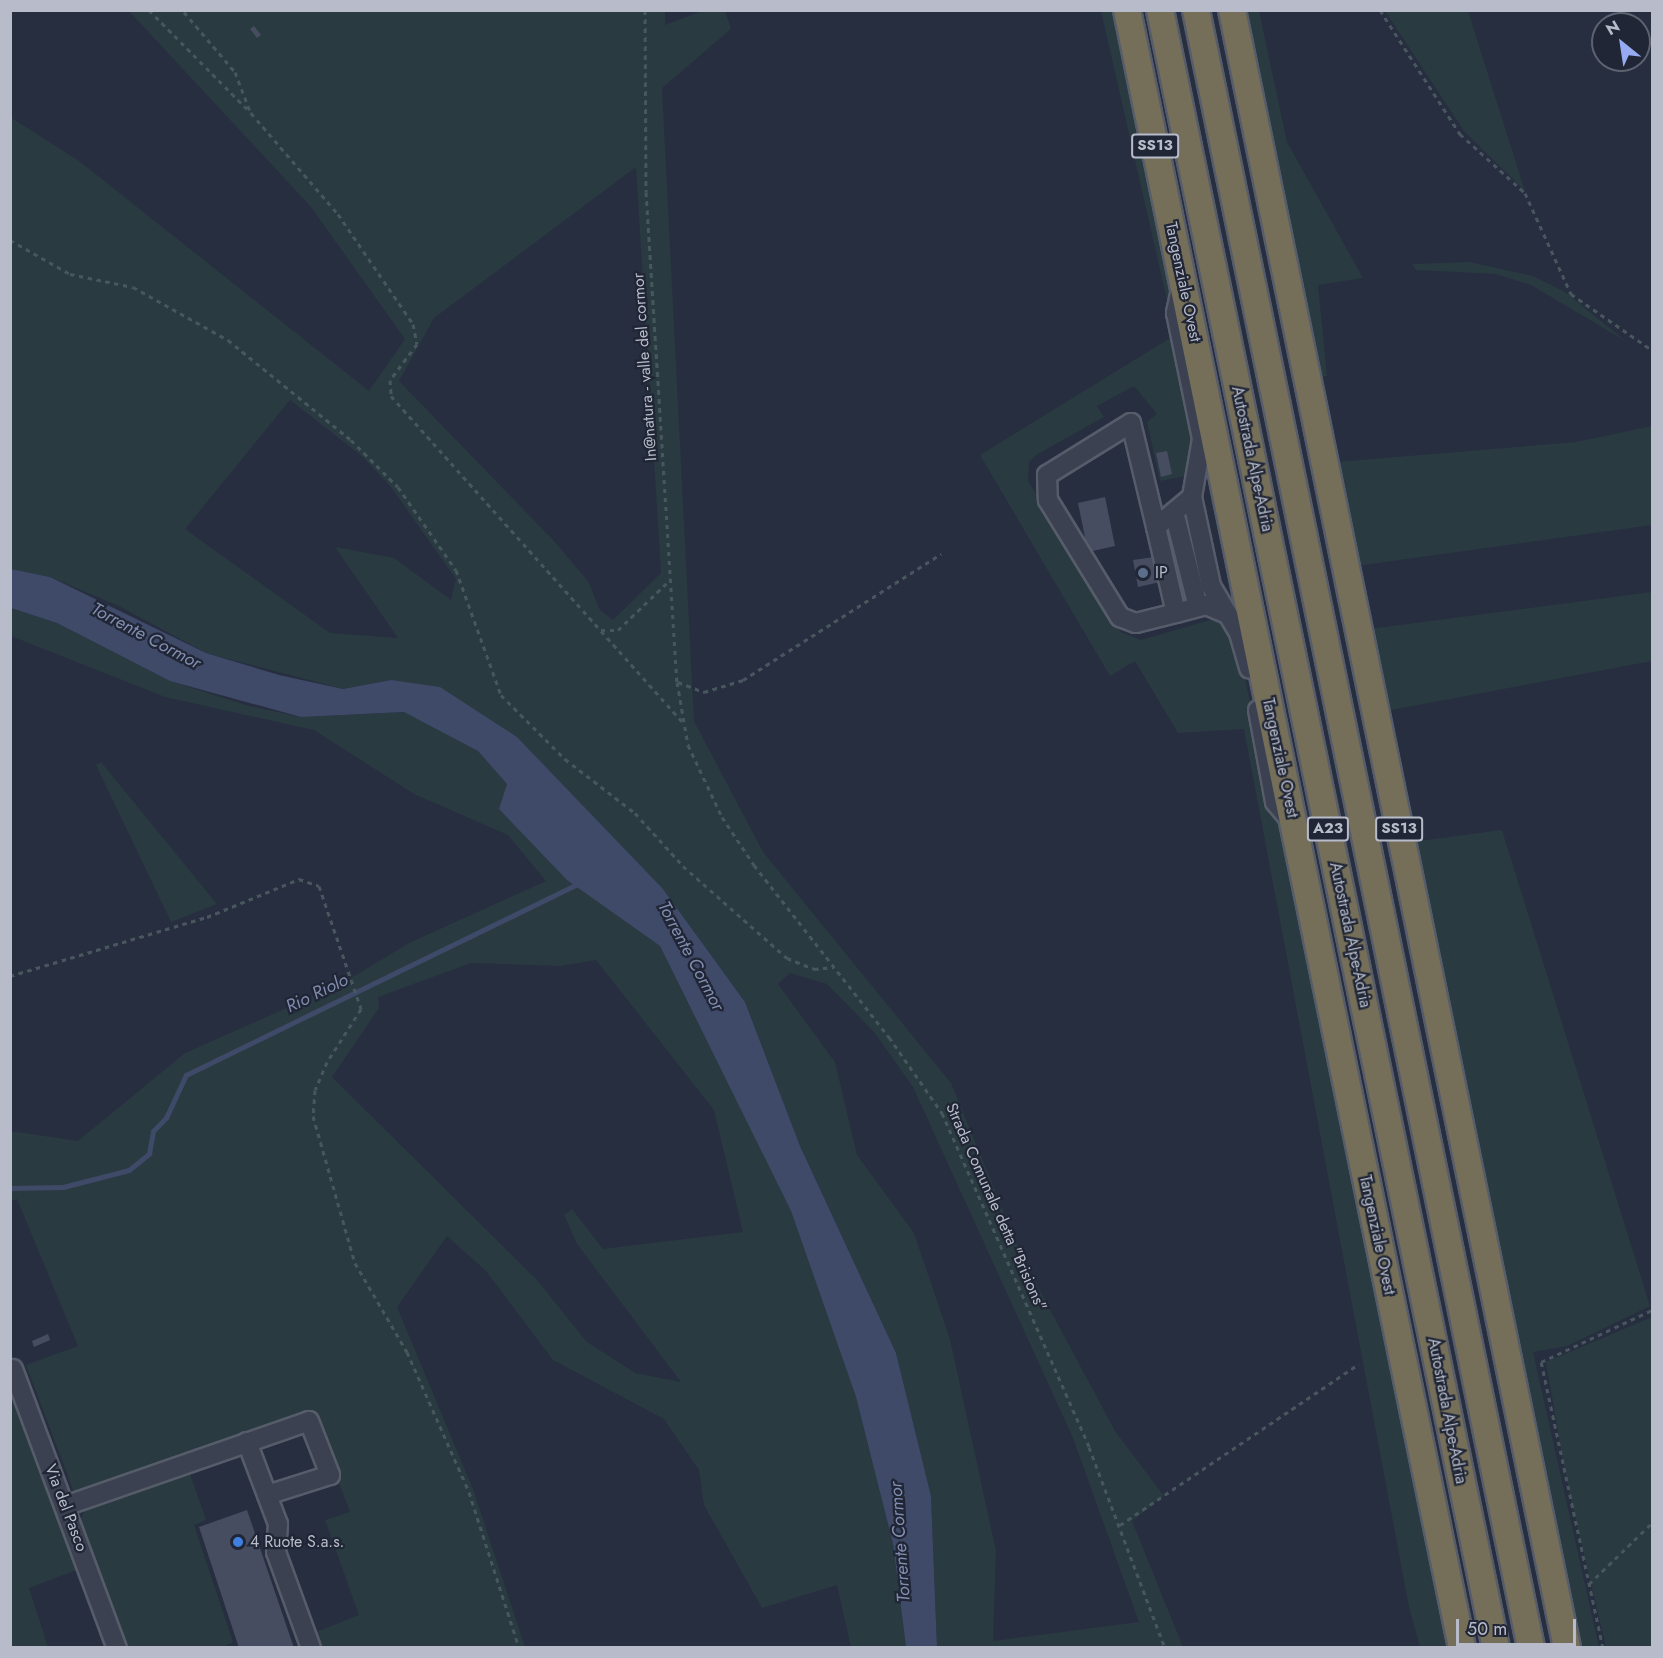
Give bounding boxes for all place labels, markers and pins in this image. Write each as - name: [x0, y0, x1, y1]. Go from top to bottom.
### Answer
- place label: IP: [1155, 563, 1168, 583]
- marker: IP: [1136, 566, 1150, 580]
- place label: 4 Ruote S.a.s.: [250, 1532, 344, 1552]
- marker: 4 Ruote S.a.s.: [231, 1535, 245, 1549]

